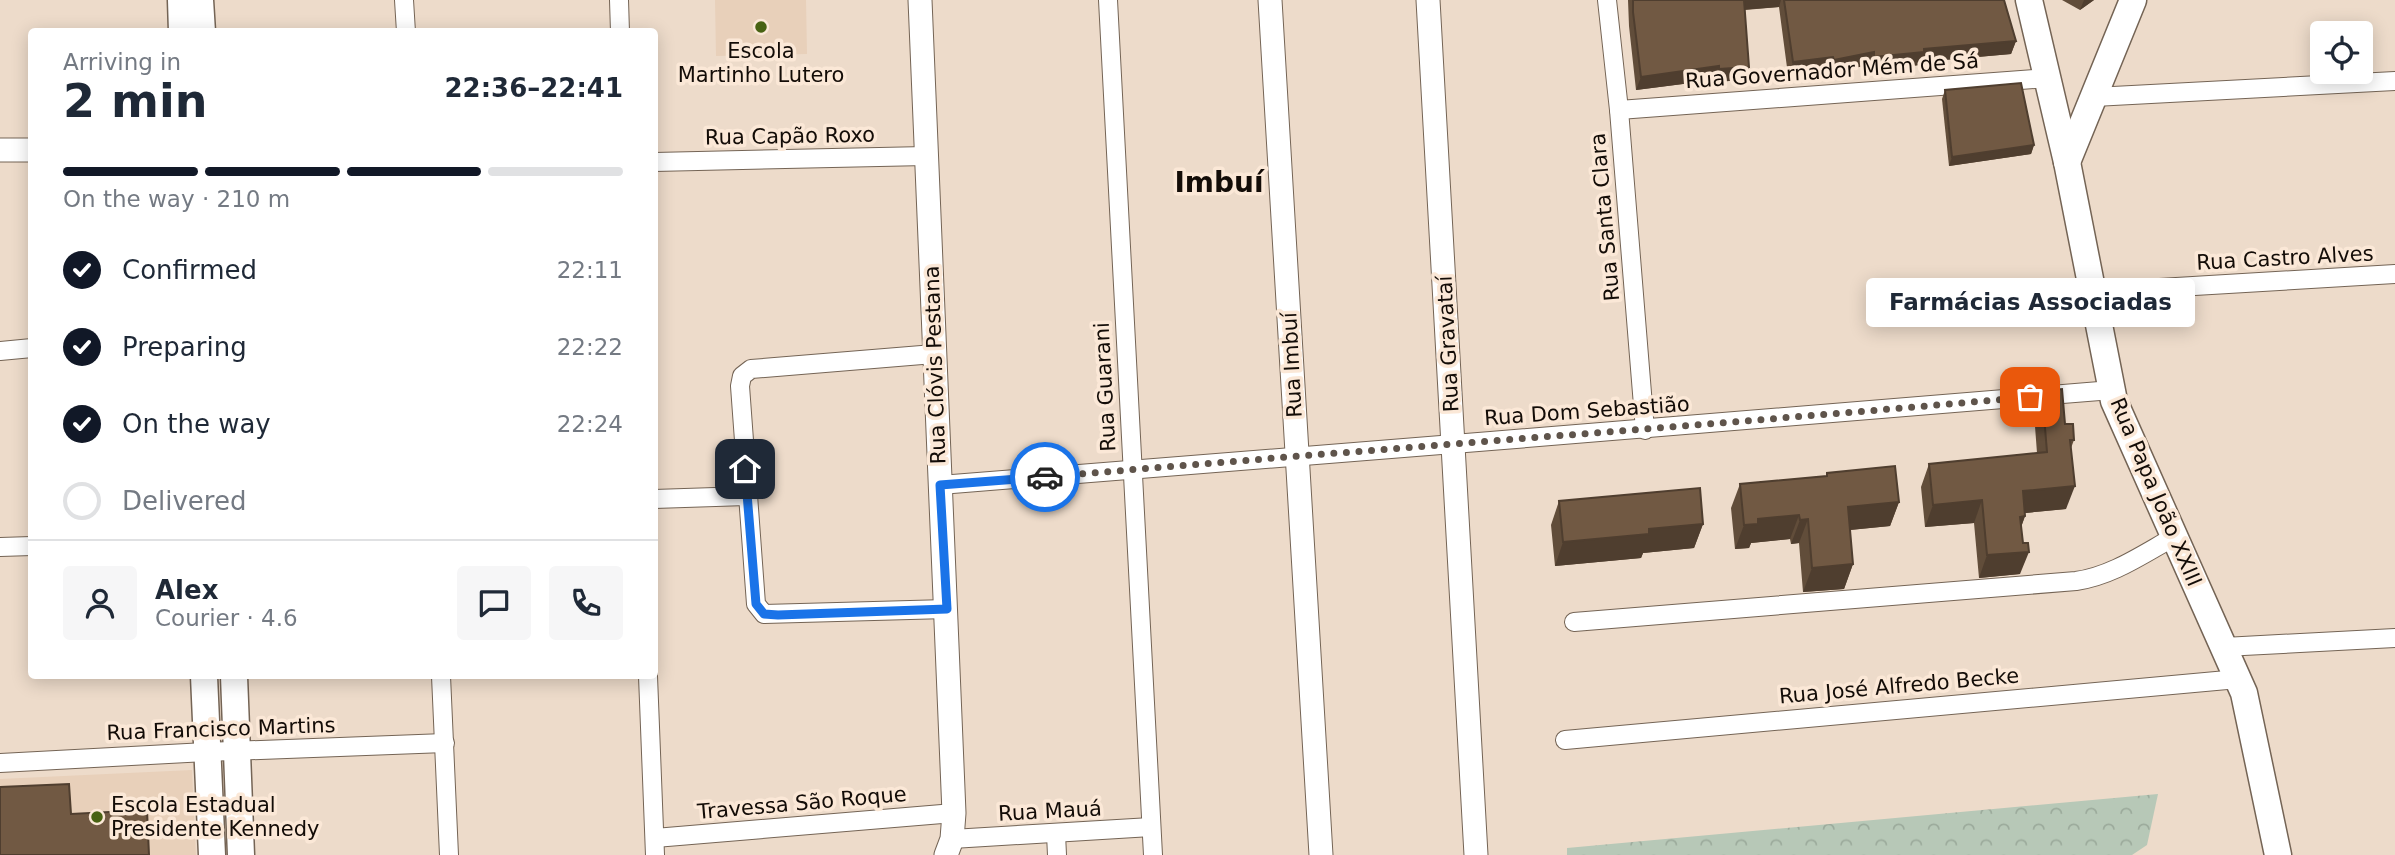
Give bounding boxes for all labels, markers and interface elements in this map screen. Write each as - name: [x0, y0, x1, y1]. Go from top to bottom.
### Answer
- marker: Escola Martinho Lutero: [753, 19, 769, 35]
- map controls: [2310, 21, 2373, 84]
- button: locate: [2310, 21, 2373, 84]
- place label: Escola Martinho Lutero: [678, 39, 844, 87]
- text: Arriving in: [63, 49, 181, 75]
- street label: Rua Governador Mém de Sá: [1684, 49, 1980, 93]
- text: 22:36–22:41: [444, 73, 623, 103]
- text: 2 min: [63, 74, 207, 128]
- street label: Rua Capão Roxo: [705, 123, 875, 149]
- street label: Rua Santa Clara: [1586, 132, 1624, 302]
- district label: Imbuí: [1174, 166, 1265, 199]
- text: On the way · 210 m: [63, 186, 290, 212]
- street label: Rua Castro Alves: [2196, 241, 2374, 275]
- icon: check: [63, 251, 101, 289]
- text: Confirmed: [122, 255, 257, 285]
- text: 22:11: [557, 257, 623, 283]
- street label: Rua Clóvis Pestana: [920, 265, 950, 465]
- street label: Rua Gravataí: [1432, 274, 1464, 413]
- callout: Farmácias Associadas: [1866, 278, 2194, 327]
- text: Farmácias Associadas: [1889, 289, 2172, 315]
- street label: Rua Imbuí: [1277, 310, 1307, 418]
- street label: Rua Guarani: [1090, 322, 1120, 452]
- icon: check: [63, 328, 101, 366]
- text: Preparing: [122, 332, 247, 362]
- text: 22:22: [557, 334, 623, 360]
- pin: [2000, 367, 2060, 427]
- icon: bag: [2011, 378, 2049, 416]
- street label: Rua Dom Sebastião: [1483, 392, 1691, 430]
- street label: Rua Papa João XXIII: [2105, 394, 2207, 590]
- icon: check: [63, 405, 101, 443]
- text: On the way: [122, 409, 271, 439]
- text: 22:24: [557, 411, 623, 437]
- pin: [715, 439, 775, 499]
- courier: [1010, 442, 1080, 512]
- icon: home: [726, 450, 764, 488]
- icon: car: [1026, 458, 1064, 496]
- text: Delivered: [122, 486, 246, 516]
- button: person: [63, 566, 137, 640]
- button: chat: [457, 566, 531, 640]
- button: phone: [549, 566, 623, 640]
- text: Alex: [155, 575, 218, 605]
- text: Courier · 4.6: [155, 605, 298, 631]
- street label: Rua José Alfredo Becke: [1778, 664, 2020, 708]
- street label: Rua Francisco Martins: [106, 713, 336, 745]
- street label: Travessa São Roque: [695, 782, 908, 824]
- place label: Escola Estadual Presidente Kennedy: [111, 793, 320, 841]
- street label: Rua Mauá: [998, 796, 1102, 826]
- marker: Escola Estadual Presidente Kennedy: [89, 809, 105, 825]

